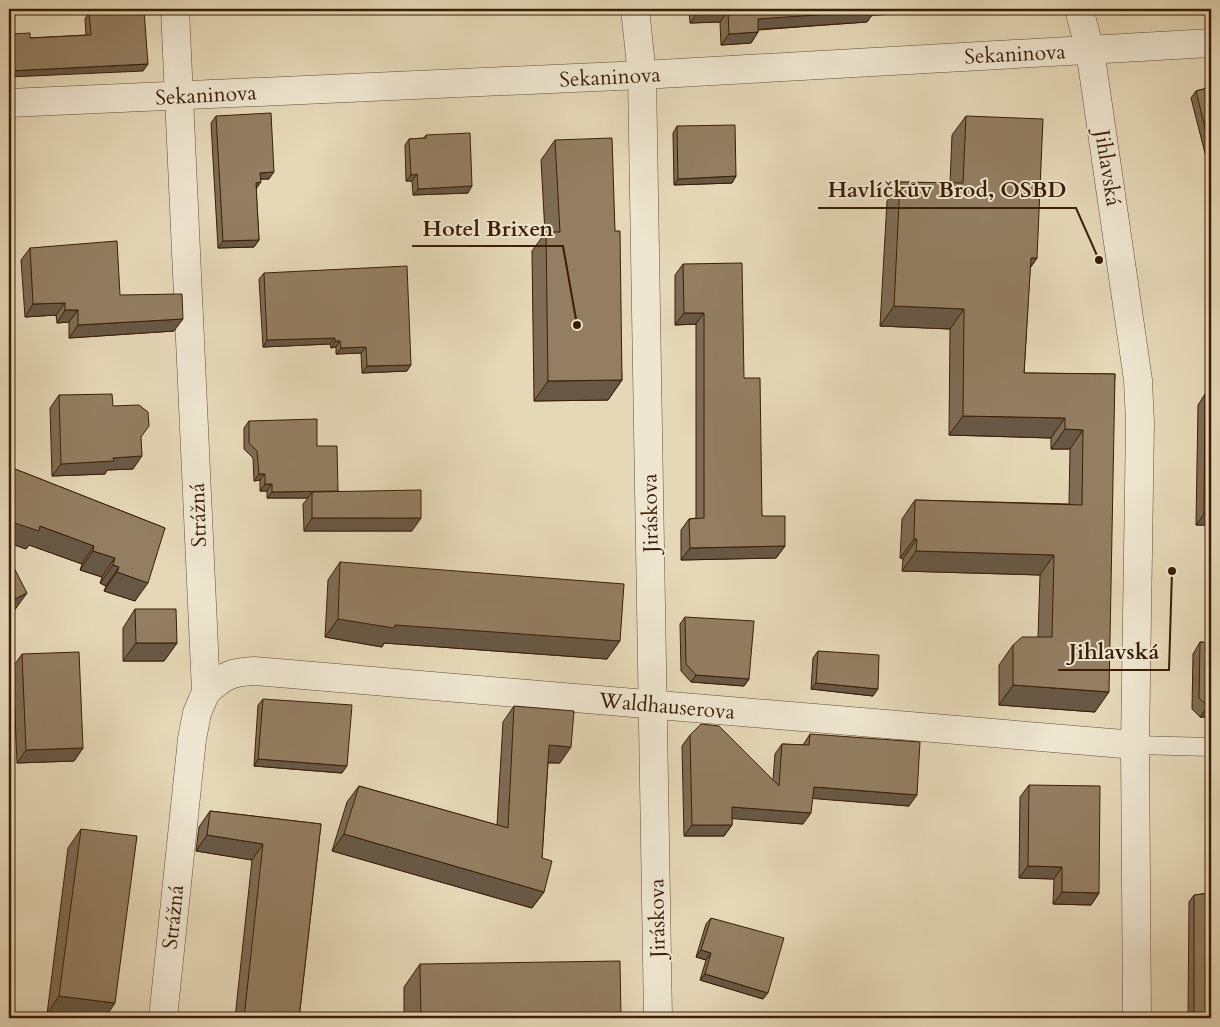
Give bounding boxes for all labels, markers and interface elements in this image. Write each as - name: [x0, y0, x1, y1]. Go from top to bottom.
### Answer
- street label: Sekaninova: [964, 37, 1066, 72]
- street label: Sekaninova: [559, 60, 661, 95]
- street label: Sekaninova: [155, 78, 257, 113]
- street label: Jihlavská: [1087, 125, 1128, 208]
- callout: Havlíčkův Brod, OSBD: [818, 171, 1076, 208]
- text: Havlíčkův Brod, OSBD: [828, 175, 1066, 205]
- callout: Hotel Brixen: [412, 209, 563, 246]
- text: Hotel Brixen: [423, 214, 553, 244]
- street label: Jiráskova: [635, 473, 666, 556]
- street label: Strážná: [183, 482, 214, 548]
- callout: Jihlavská: [1058, 633, 1169, 670]
- text: Jihlavská: [1066, 637, 1159, 667]
- street label: Waldhauserova: [597, 686, 736, 727]
- street label: Jiráskova: [642, 878, 673, 961]
- street label: Strážná: [156, 884, 191, 951]

